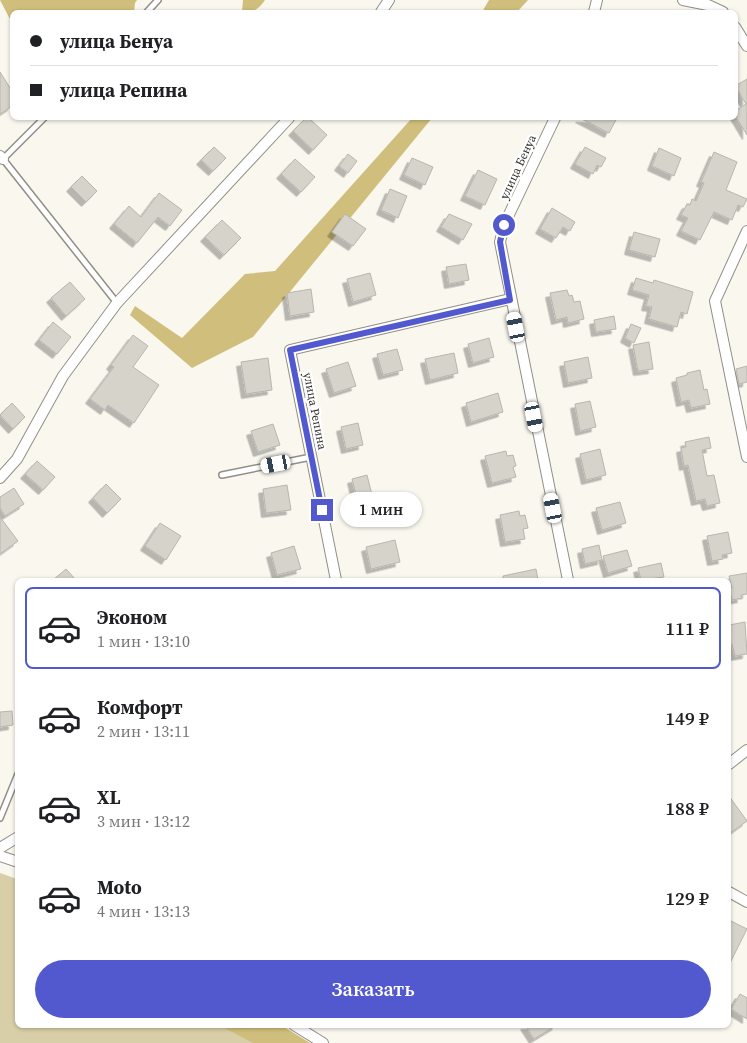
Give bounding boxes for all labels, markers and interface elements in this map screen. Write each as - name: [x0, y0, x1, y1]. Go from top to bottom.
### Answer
- text: улица Бенуа: [60, 28, 173, 54]
- text: улица Репина: [60, 77, 187, 103]
- street label: улица Бенуа: [496, 131, 540, 202]
- route start: [493, 214, 515, 236]
- car: [505, 311, 526, 343]
- street label: улица Репина: [300, 371, 331, 452]
- car: [523, 401, 544, 433]
- car: [259, 454, 292, 474]
- callout: 1 мин: [340, 492, 422, 528]
- car: [542, 492, 563, 524]
- text: 1 мин: [359, 498, 403, 520]
- route end: [311, 499, 333, 521]
- text: Эконом: [97, 604, 167, 630]
- icon: car: [37, 606, 82, 651]
- text: 111 ₽: [665, 615, 709, 641]
- text: 1 мин · 13:10: [97, 630, 190, 652]
- text: Комфорт: [97, 694, 183, 720]
- icon: car: [37, 696, 82, 741]
- text: 149 ₽: [665, 705, 709, 731]
- text: 2 мин · 13:11: [97, 720, 190, 742]
- text: XL: [97, 784, 120, 810]
- icon: car: [37, 786, 82, 831]
- text: 188 ₽: [665, 795, 709, 821]
- text: 3 мин · 13:12: [97, 810, 190, 832]
- text: Moto: [97, 874, 142, 900]
- icon: car: [37, 876, 82, 921]
- text: 129 ₽: [665, 885, 709, 911]
- text: 4 мин · 13:13: [97, 900, 190, 922]
- button: Заказать: [35, 960, 711, 1018]

